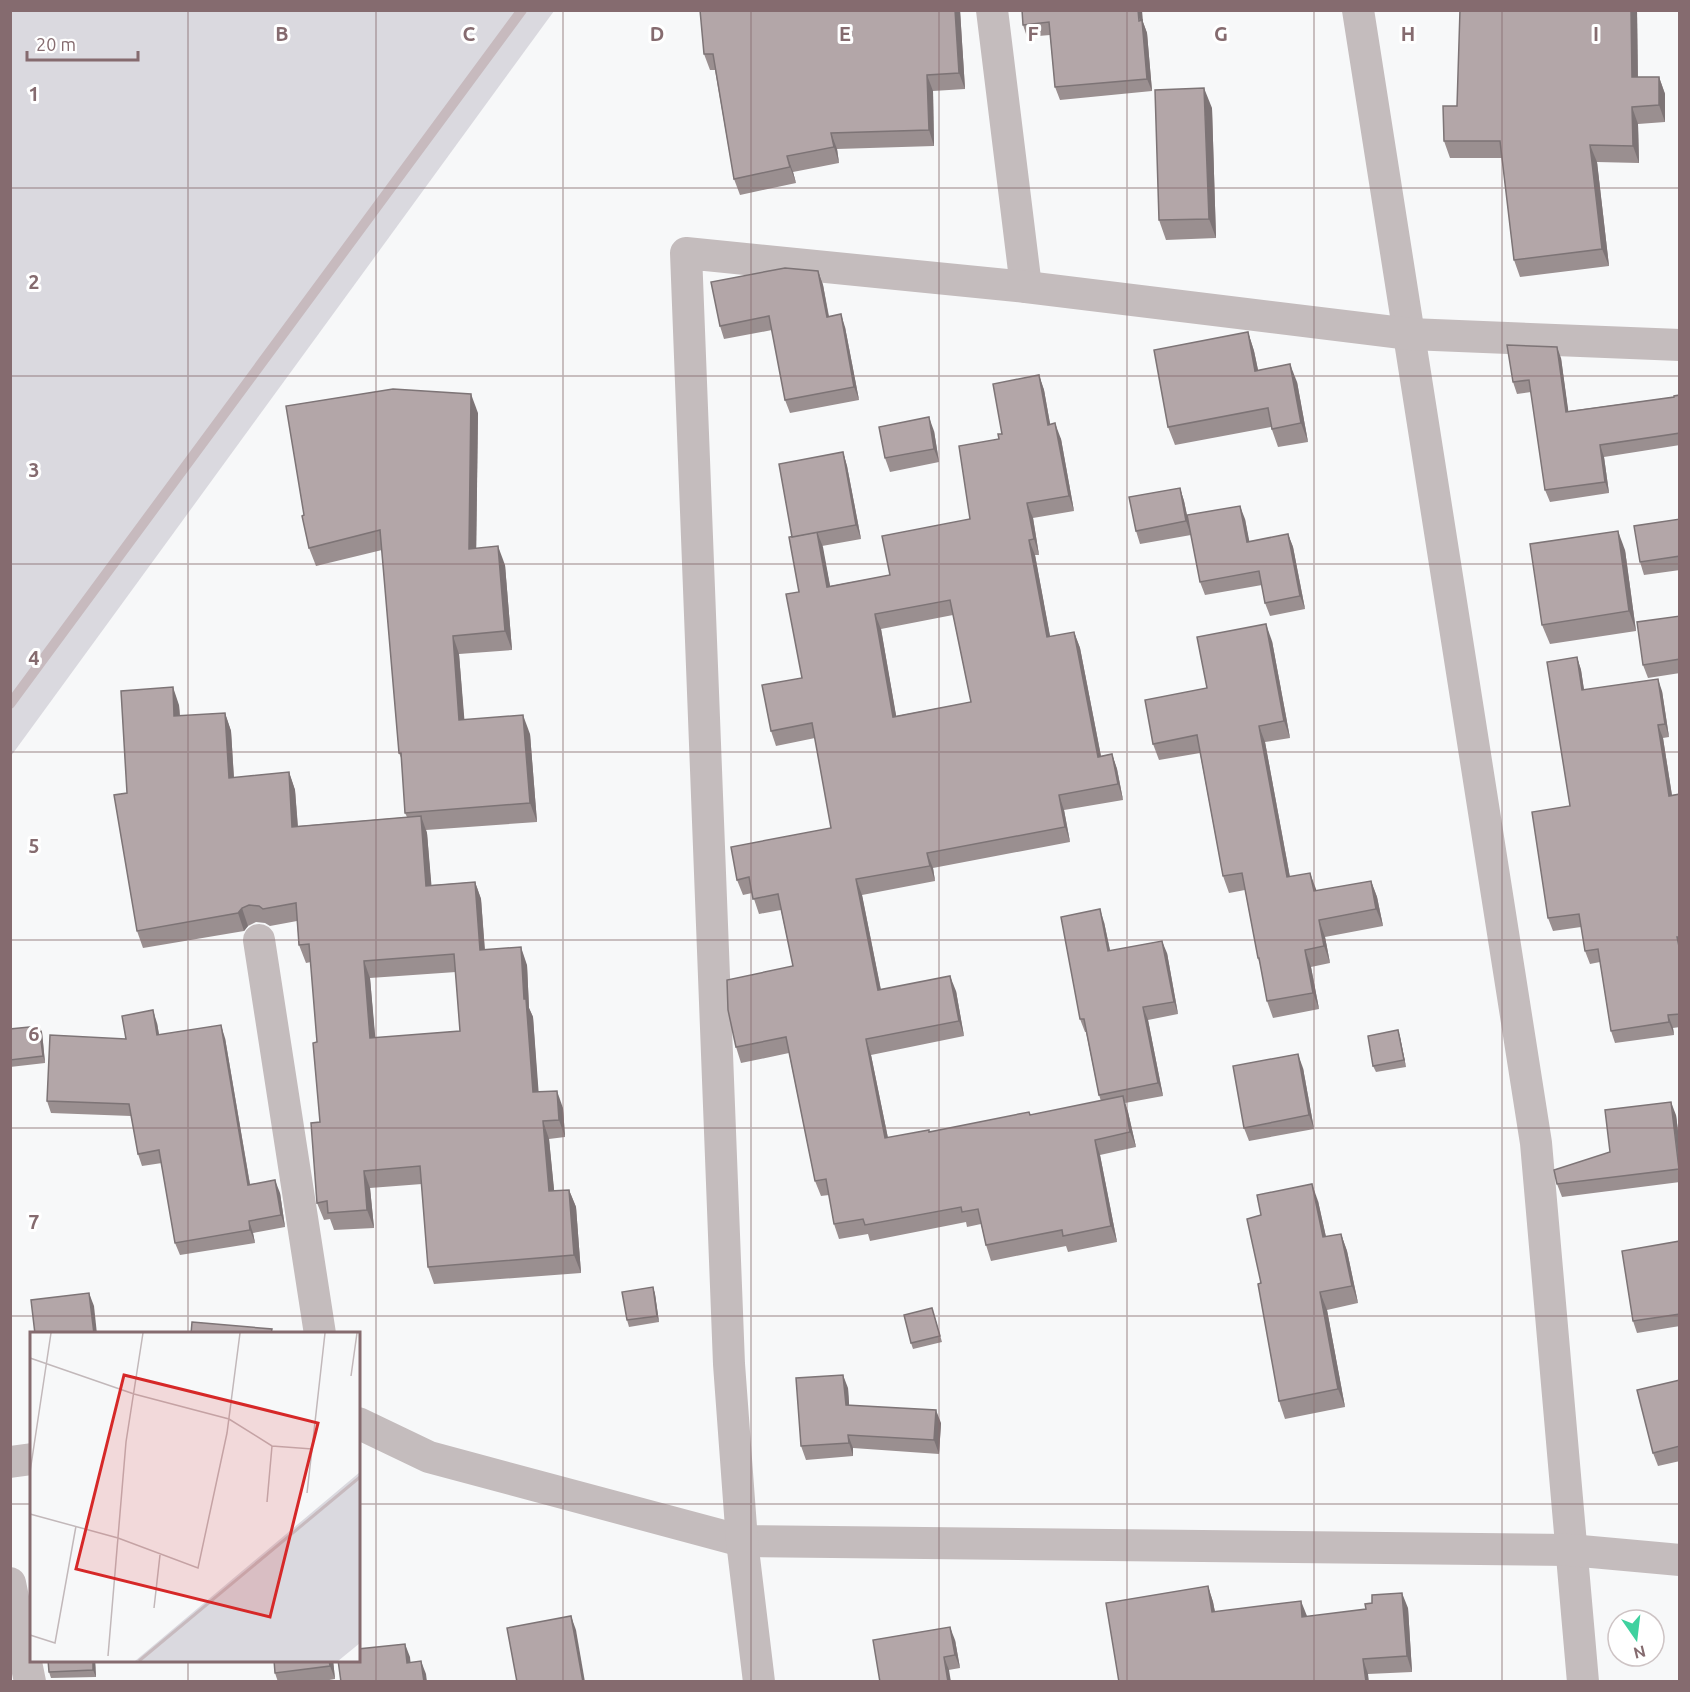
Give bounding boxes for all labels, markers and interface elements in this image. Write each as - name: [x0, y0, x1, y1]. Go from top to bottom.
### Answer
- text: B: [275, 22, 289, 45]
- text: C: [463, 22, 476, 45]
- text: D: [650, 22, 664, 45]
- text: E: [839, 22, 851, 45]
- text: F: [1027, 22, 1039, 45]
- text: G: [1214, 22, 1228, 45]
- text: H: [1401, 22, 1415, 45]
- text: I: [1593, 22, 1599, 45]
- scale bar: [27, 24, 138, 62]
- text: 20 m: [36, 34, 76, 54]
- text: 1: [28, 82, 40, 105]
- text: 2: [28, 270, 40, 293]
- text: 3: [28, 458, 40, 481]
- text: 4: [28, 646, 40, 669]
- text: 5: [28, 834, 40, 857]
- text: 6: [28, 1022, 40, 1045]
- text: 7: [28, 1210, 40, 1233]
- inset map: [30, 1332, 360, 1662]
- north arrow: [1606, 1608, 1666, 1668]
- text: N: [1632, 1642, 1648, 1663]

